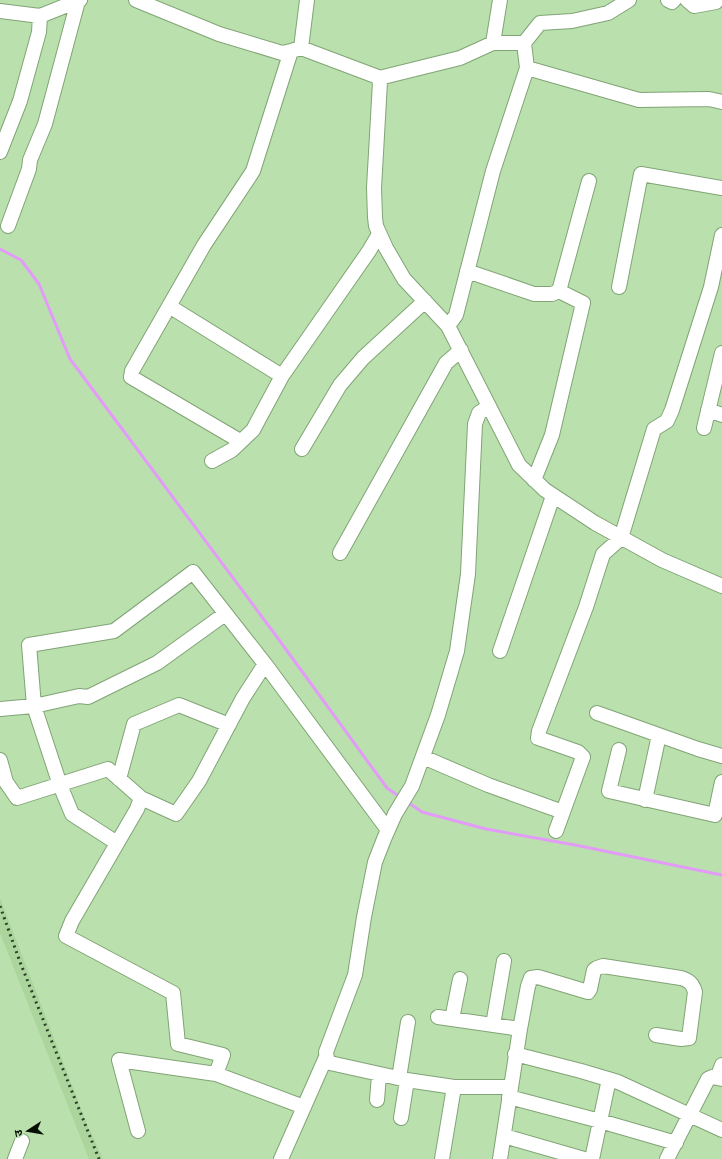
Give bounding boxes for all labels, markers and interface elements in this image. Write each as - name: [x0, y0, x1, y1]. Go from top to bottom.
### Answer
- north arrow: [8, 1111, 48, 1151]
- text: उ: [12, 1128, 27, 1137]

